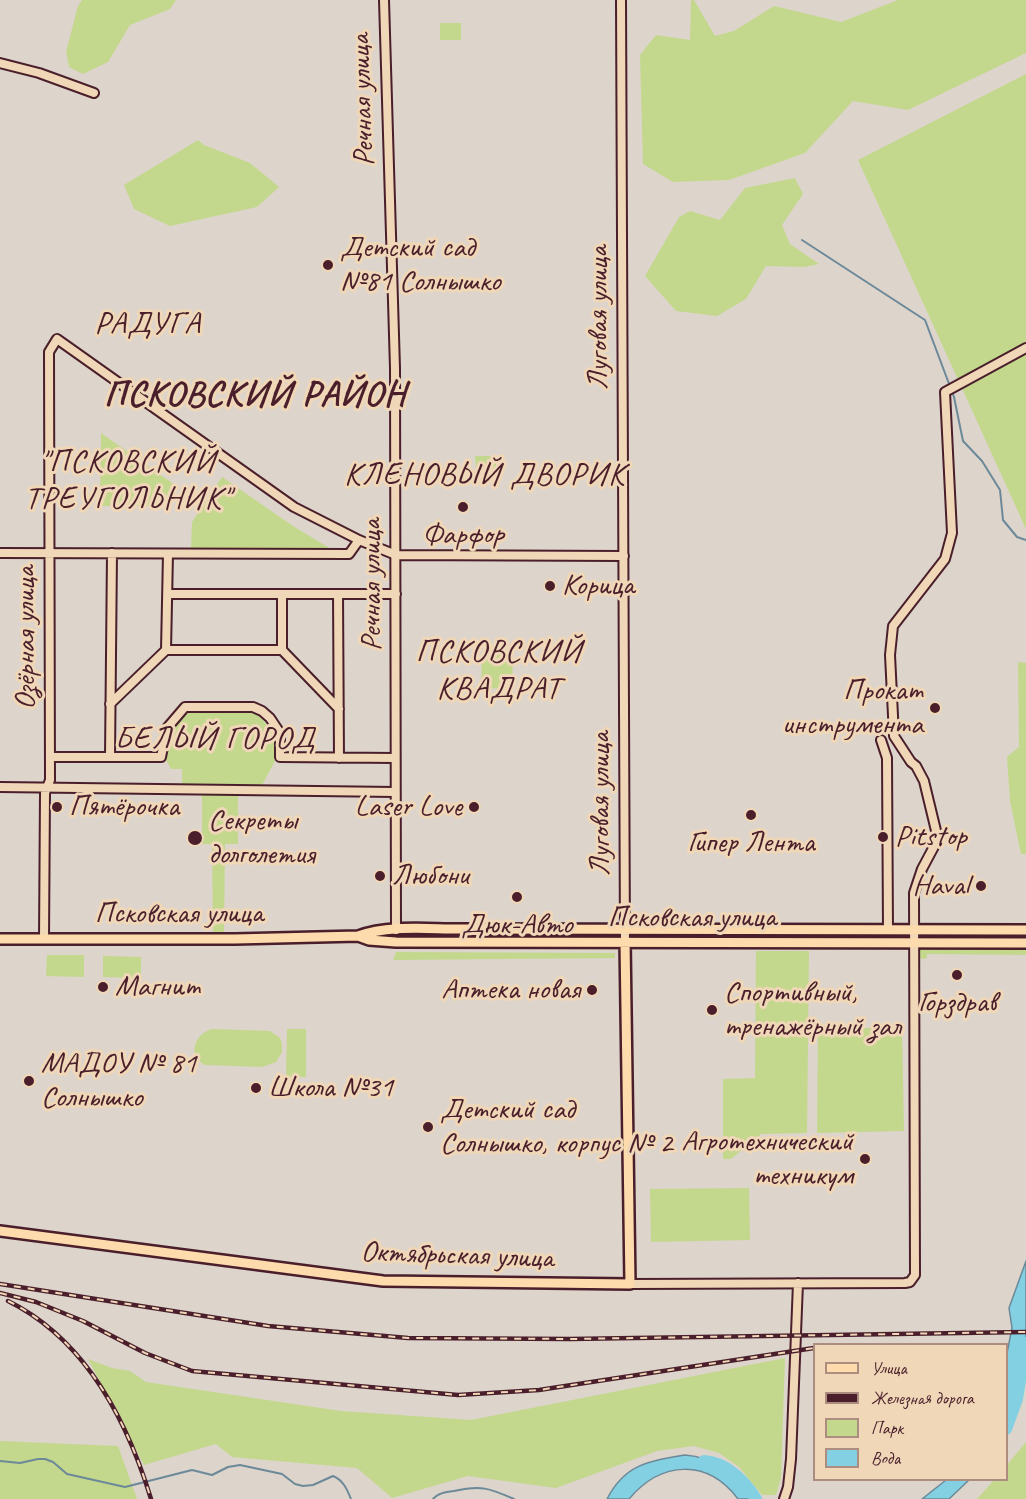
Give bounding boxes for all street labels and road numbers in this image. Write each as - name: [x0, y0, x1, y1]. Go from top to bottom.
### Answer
- street label: Речная улица: [343, 33, 383, 167]
- street label: Луговая улица: [581, 246, 617, 390]
- street label: Речная улица: [354, 519, 390, 651]
- street label: Озёрная улица: [8, 566, 44, 710]
- street label: Луговая улица: [583, 732, 619, 876]
- street label: Псковская улица: [95, 896, 263, 932]
- street label: Псковская улица: [608, 900, 776, 936]
- street label: Октябрьская улица: [360, 1235, 554, 1277]

